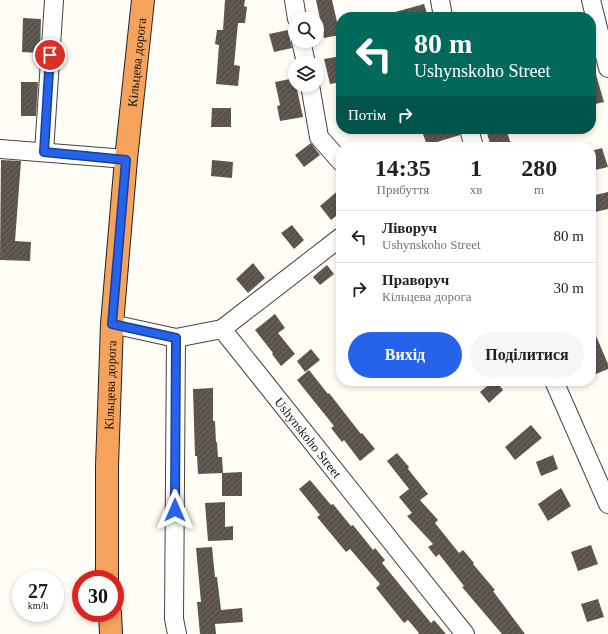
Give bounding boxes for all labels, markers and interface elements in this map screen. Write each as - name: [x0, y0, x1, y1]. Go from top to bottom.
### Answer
- map controls: [288, 12, 324, 92]
- button: search: [288, 12, 324, 48]
- street label: Кільцева дорога: [125, 17, 149, 108]
- icon: left: [348, 28, 400, 80]
- text: 80 m: [414, 28, 472, 59]
- pin: [33, 38, 67, 72]
- icon: arrive: [39, 44, 61, 66]
- button: layers: [288, 56, 324, 92]
- text: Ushynskoho Street: [414, 61, 551, 81]
- icon: right: [394, 104, 416, 126]
- text: Потім: [348, 107, 386, 123]
- text: 14:35: [375, 155, 431, 181]
- text: 1: [470, 155, 482, 181]
- text: 280: [521, 155, 557, 181]
- text: Прибуття: [377, 182, 429, 197]
- text: хв: [470, 182, 482, 197]
- text: m: [534, 182, 544, 197]
- text: Ліворуч: [382, 220, 437, 236]
- icon: left: [348, 226, 370, 248]
- text: 80 m: [554, 228, 584, 244]
- text: Ushynskoho Street: [382, 237, 481, 252]
- text: Праворуч: [382, 272, 449, 288]
- icon: right: [348, 278, 370, 300]
- text: 30 m: [554, 280, 584, 296]
- text: Кільцева дорога: [382, 289, 472, 304]
- button: Вихід: [348, 332, 462, 378]
- button: Поділитися: [470, 332, 584, 378]
- street label: Кільцева дорога: [101, 340, 119, 430]
- street label: Ushynskoho Street: [271, 394, 345, 481]
- position arrow: [154, 489, 196, 531]
- speed limit sign: 30: [72, 570, 124, 622]
- text: 27: [28, 580, 48, 602]
- text: km/h: [28, 600, 48, 611]

